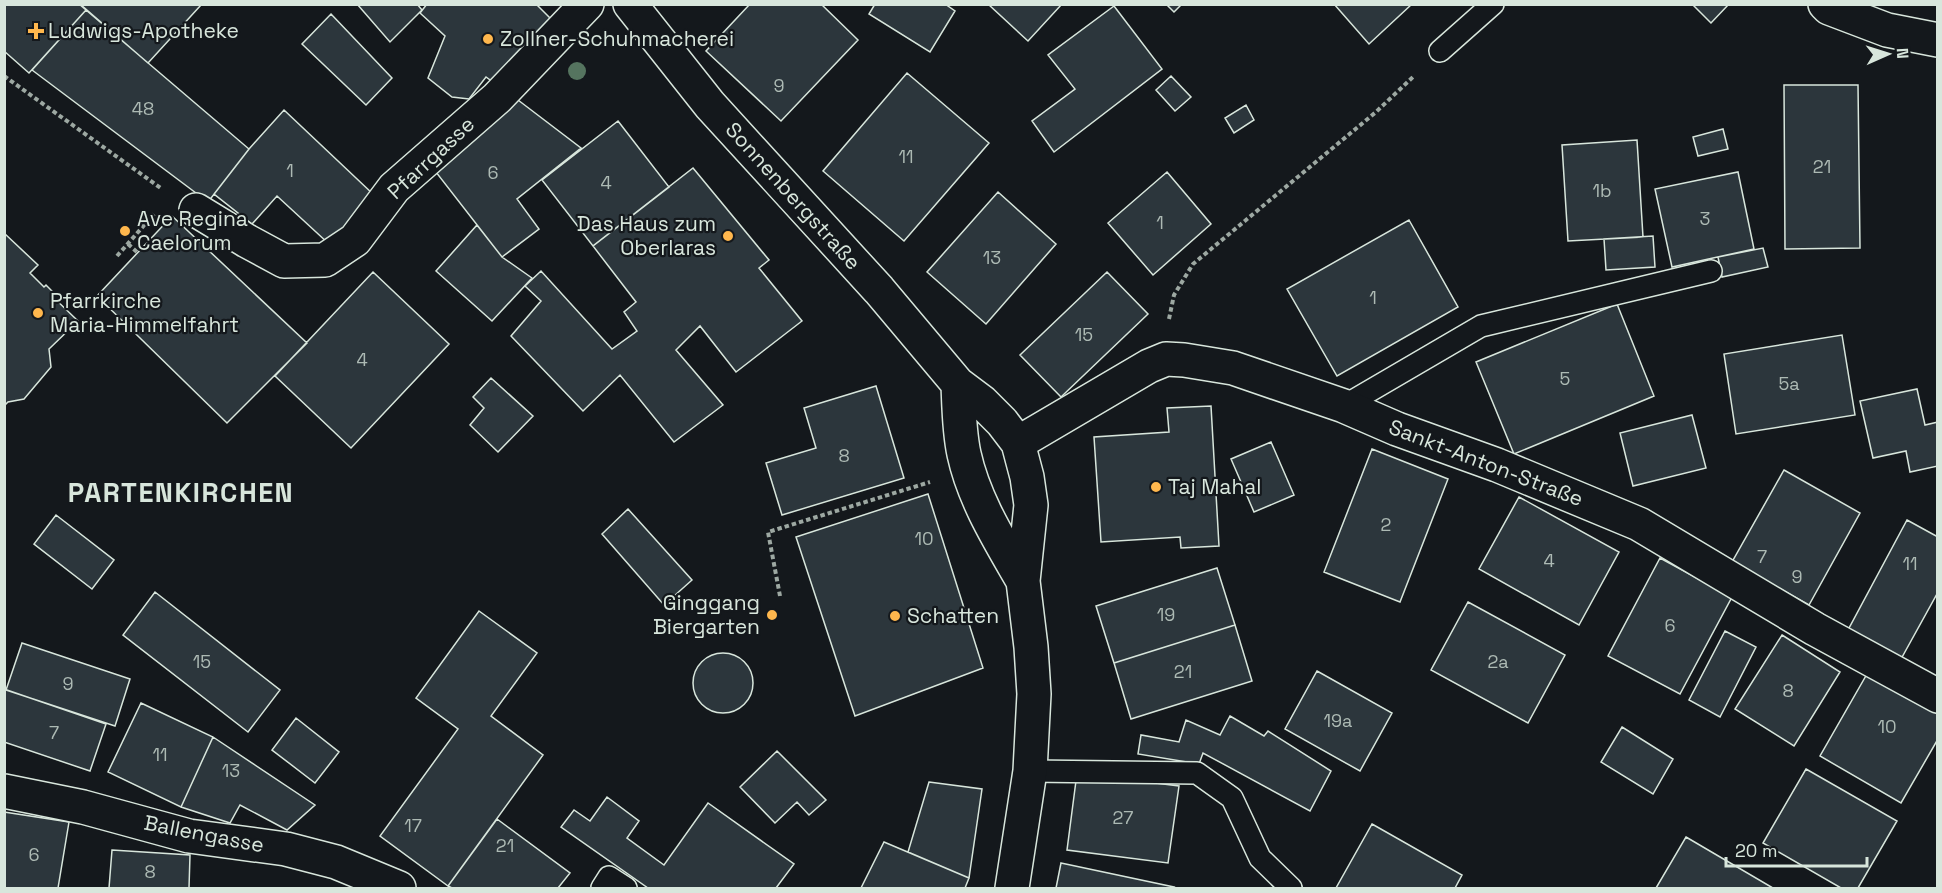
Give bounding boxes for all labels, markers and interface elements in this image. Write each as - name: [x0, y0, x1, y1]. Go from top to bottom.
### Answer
- place label: Ludwigs-Apotheke: [48, 17, 239, 44]
- marker: Ludwigs-Apotheke: [29, 24, 43, 38]
- north arrow: [1858, 24, 1918, 84]
- place label: Zollner-Schuhmacherei: [500, 25, 734, 52]
- marker: Zollner-Schuhmacherei: [481, 32, 495, 46]
- text: N: [1892, 47, 1913, 59]
- house number: 9: [773, 74, 785, 97]
- house number: 48: [132, 97, 154, 120]
- street label: Pfarrgasse: [381, 110, 480, 205]
- street label: Sonnenbergstraße: [720, 116, 867, 275]
- house number: 11: [898, 145, 914, 168]
- house number: 21: [1813, 155, 1831, 178]
- house number: 1: [286, 159, 294, 182]
- house number: 6: [487, 161, 499, 184]
- house number: 4: [600, 171, 612, 194]
- house number: 1b: [1592, 179, 1612, 202]
- place label: Ave Regina Caelorum: [137, 205, 248, 256]
- house number: 3: [1700, 207, 1710, 230]
- place label: Das Haus zum Oberlaras: [577, 210, 716, 261]
- house number: 1: [1156, 211, 1164, 234]
- marker: Ave Regina Caelorum: [118, 224, 132, 238]
- marker: Das Haus zum Oberlaras: [721, 229, 735, 243]
- house number: 13: [983, 246, 1001, 269]
- house number: 1: [1369, 286, 1377, 309]
- place label: Pfarrkirche Maria-Himmelfahrt: [50, 287, 239, 338]
- marker: Pfarrkirche Maria-Himmelfahrt: [31, 306, 45, 320]
- house number: 15: [1075, 323, 1093, 346]
- house number: 4: [356, 348, 368, 371]
- house number: 5: [1560, 367, 1570, 390]
- house number: 5a: [1778, 372, 1800, 395]
- street label: Sankt-Anton-Straße: [1385, 413, 1587, 512]
- house number: 8: [838, 444, 850, 467]
- place label: Taj Mahal: [1168, 473, 1262, 500]
- district label: PARTENKIRCHEN: [68, 475, 294, 510]
- marker: Taj Mahal: [1149, 480, 1163, 494]
- house number: 2: [1381, 513, 1391, 536]
- house number: 10: [914, 527, 934, 550]
- house number: 7: [1757, 545, 1767, 568]
- house number: 4: [1543, 549, 1555, 572]
- house number: 11: [1902, 552, 1918, 575]
- house number: 9: [1791, 565, 1803, 588]
- place label: Ginggang Biergarten: [653, 589, 760, 640]
- place label: Schatten: [907, 602, 999, 629]
- house number: 19: [1157, 603, 1175, 626]
- marker: Ginggang Biergarten: [765, 608, 779, 622]
- marker: Schatten: [888, 609, 902, 623]
- house number: 6: [1664, 614, 1676, 637]
- house number: 15: [193, 650, 211, 673]
- house number: 2a: [1487, 650, 1509, 673]
- house number: 21: [1174, 660, 1192, 683]
- house number: 9: [62, 672, 74, 695]
- house number: 8: [1782, 679, 1794, 702]
- house number: 19a: [1324, 709, 1352, 732]
- house number: 10: [1877, 715, 1897, 738]
- house number: 7: [49, 721, 59, 744]
- house number: 11: [152, 743, 168, 766]
- house number: 13: [222, 759, 240, 782]
- house number: 27: [1113, 806, 1133, 829]
- street label: Ballengasse: [142, 809, 266, 858]
- house number: 17: [404, 814, 422, 837]
- scale bar: [1726, 830, 1867, 868]
- house number: 21: [496, 834, 514, 857]
- text: 20 m: [1735, 839, 1778, 862]
- house number: 6: [28, 843, 40, 866]
- house number: 8: [144, 860, 156, 883]

